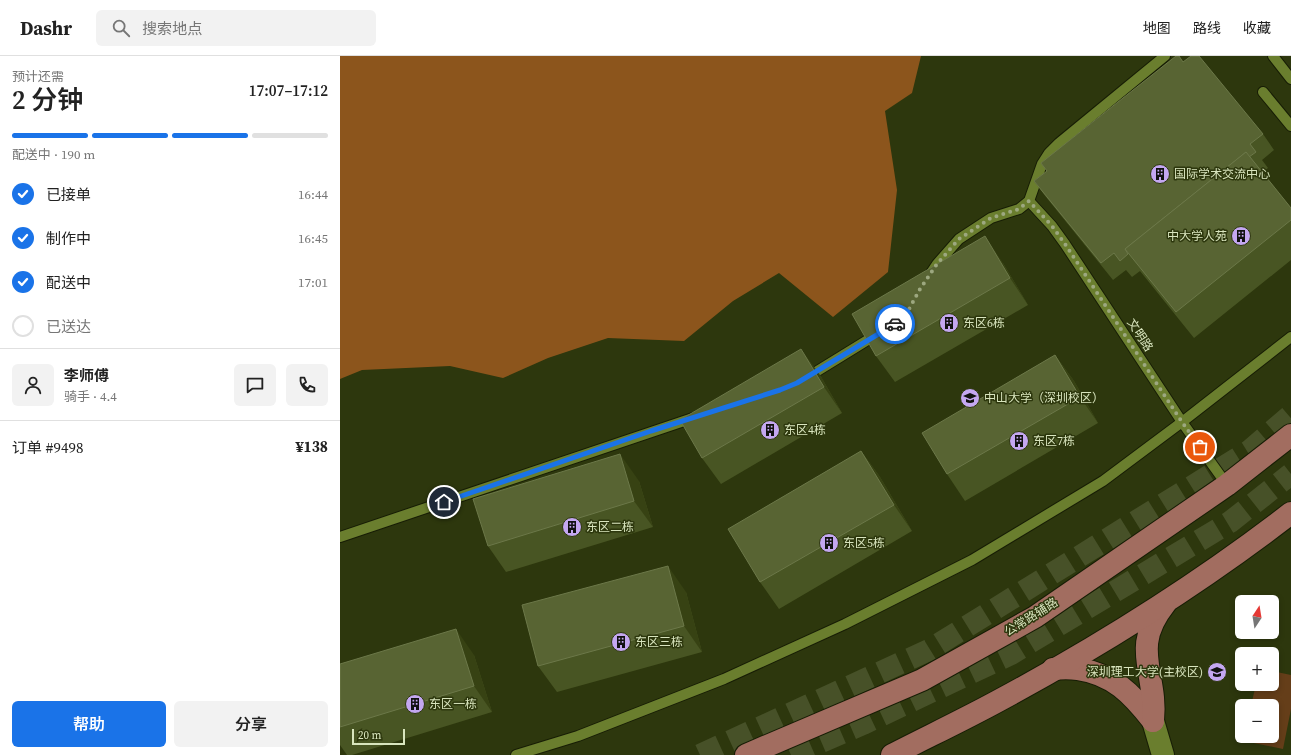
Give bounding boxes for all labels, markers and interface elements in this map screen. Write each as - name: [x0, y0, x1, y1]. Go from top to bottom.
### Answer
- search box: [96, 10, 376, 46]
- text: Dashr: [20, 15, 72, 41]
- icon: search: [110, 17, 132, 39]
- text: 搜索地点: [142, 18, 202, 39]
- text: 地图: [1143, 18, 1171, 38]
- text: 路线: [1193, 18, 1221, 38]
- text: 收藏: [1243, 18, 1271, 38]
- text: 预计还需: [12, 68, 64, 85]
- text: 17:07–17:12: [249, 80, 328, 101]
- text: 2 分钟: [12, 82, 83, 118]
- text: 配送中 · 190 m: [12, 146, 95, 163]
- building icon: 国际学术交流中心: [1149, 163, 1171, 185]
- place label: 国际学术交流中心: [1174, 166, 1270, 182]
- icon: check: [12, 183, 34, 205]
- text: 已接单: [46, 184, 91, 205]
- text: 16:44: [298, 186, 328, 203]
- building icon: 中大学人苑: [1230, 225, 1252, 247]
- icon: check: [12, 227, 34, 249]
- text: 制作中: [46, 228, 91, 249]
- place label: 中大学人苑: [1167, 228, 1227, 244]
- text: 16:45: [298, 230, 328, 247]
- icon: check: [12, 271, 34, 293]
- text: 配送中: [46, 272, 91, 293]
- text: 17:01: [298, 274, 328, 291]
- courier: [875, 304, 915, 344]
- building icon: 东区6栋: [938, 312, 960, 334]
- icon: car: [884, 313, 906, 335]
- place label: 东区6栋: [963, 315, 1005, 331]
- text: 已送达: [46, 316, 91, 337]
- street label: 文明路: [1123, 316, 1157, 354]
- button: person: [12, 364, 54, 406]
- button: chat: [234, 364, 276, 406]
- button: phone: [286, 364, 328, 406]
- text: 李师傅: [64, 365, 109, 386]
- school or university icon: 中山大学（深圳校区）: [959, 387, 981, 409]
- text: 骑手 · 4.4: [64, 388, 117, 405]
- place label: 中山大学（深圳校区）: [984, 390, 1104, 406]
- building icon: 东区4栋: [759, 419, 781, 441]
- place label: 东区4栋: [784, 422, 826, 438]
- building icon: 东区7栋: [1008, 430, 1030, 452]
- pin: [1183, 430, 1217, 464]
- place label: 东区7栋: [1033, 433, 1075, 449]
- text: ¥138: [295, 436, 328, 457]
- icon: bag: [1189, 436, 1211, 458]
- text: 订单 #9498: [12, 437, 83, 458]
- pin: [427, 485, 461, 519]
- icon: home: [433, 491, 455, 513]
- building icon: 东区二栋: [561, 516, 583, 538]
- place label: 东区二栋: [586, 519, 634, 535]
- building icon: 东区5栋: [818, 532, 840, 554]
- place label: 东区5栋: [843, 535, 885, 551]
- street label: 公常路辅路: [1001, 594, 1061, 640]
- north arrow: [1235, 595, 1279, 639]
- map controls: [1235, 595, 1279, 743]
- building icon: 东区三栋: [610, 631, 632, 653]
- place label: 东区三栋: [635, 634, 683, 650]
- button: +: [1235, 647, 1279, 691]
- school or university icon: 深圳理工大学(主校区): [1206, 661, 1228, 683]
- place label: 深圳理工大学(主校区): [1087, 664, 1203, 680]
- building icon: 东区一栋: [404, 693, 426, 715]
- place label: 东区一栋: [429, 696, 477, 712]
- button: −: [1235, 699, 1279, 743]
- button: 帮助: [12, 701, 166, 747]
- button: 分享: [174, 701, 328, 747]
- scale bar: [352, 727, 405, 746]
- text: 20 m: [358, 728, 381, 743]

